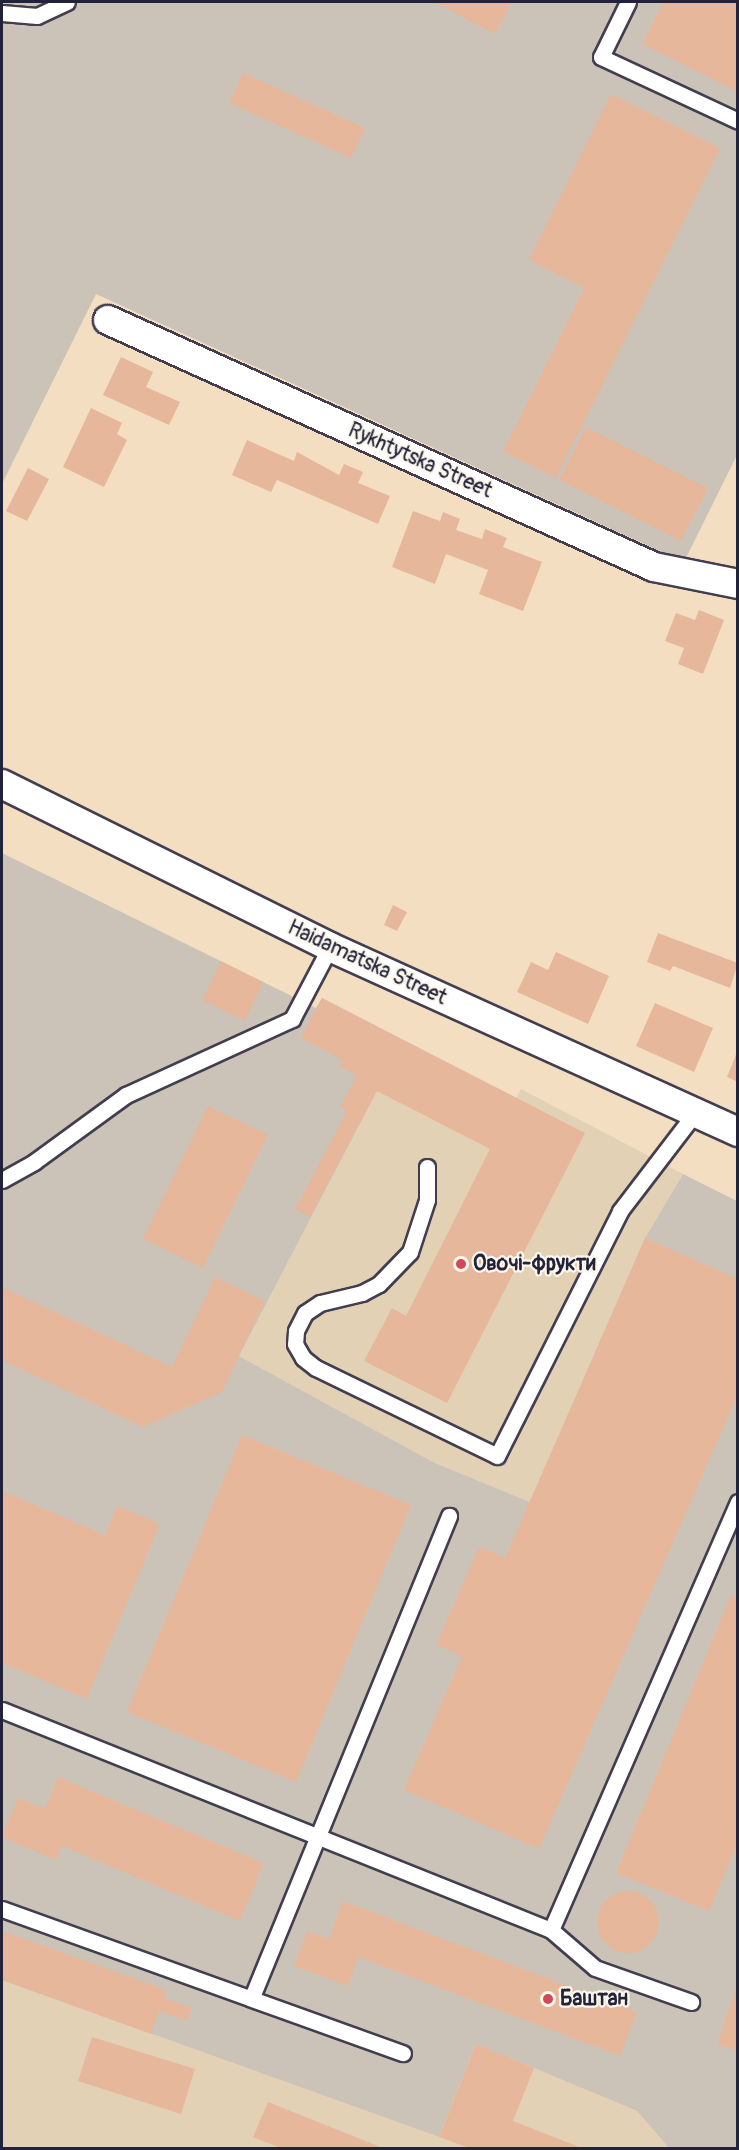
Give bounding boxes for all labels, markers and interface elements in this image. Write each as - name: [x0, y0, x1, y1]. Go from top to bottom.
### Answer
- street label: Rykhtytska Street: [344, 418, 496, 504]
- street label: Haidamatska Street: [283, 915, 451, 1011]
- place label: Овочі-фрукти: [473, 1251, 596, 1277]
- marker: Овочі-фрукти: [454, 1257, 468, 1271]
- place label: Баштан: [560, 1986, 628, 2012]
- marker: Баштан: [541, 1992, 555, 2006]

